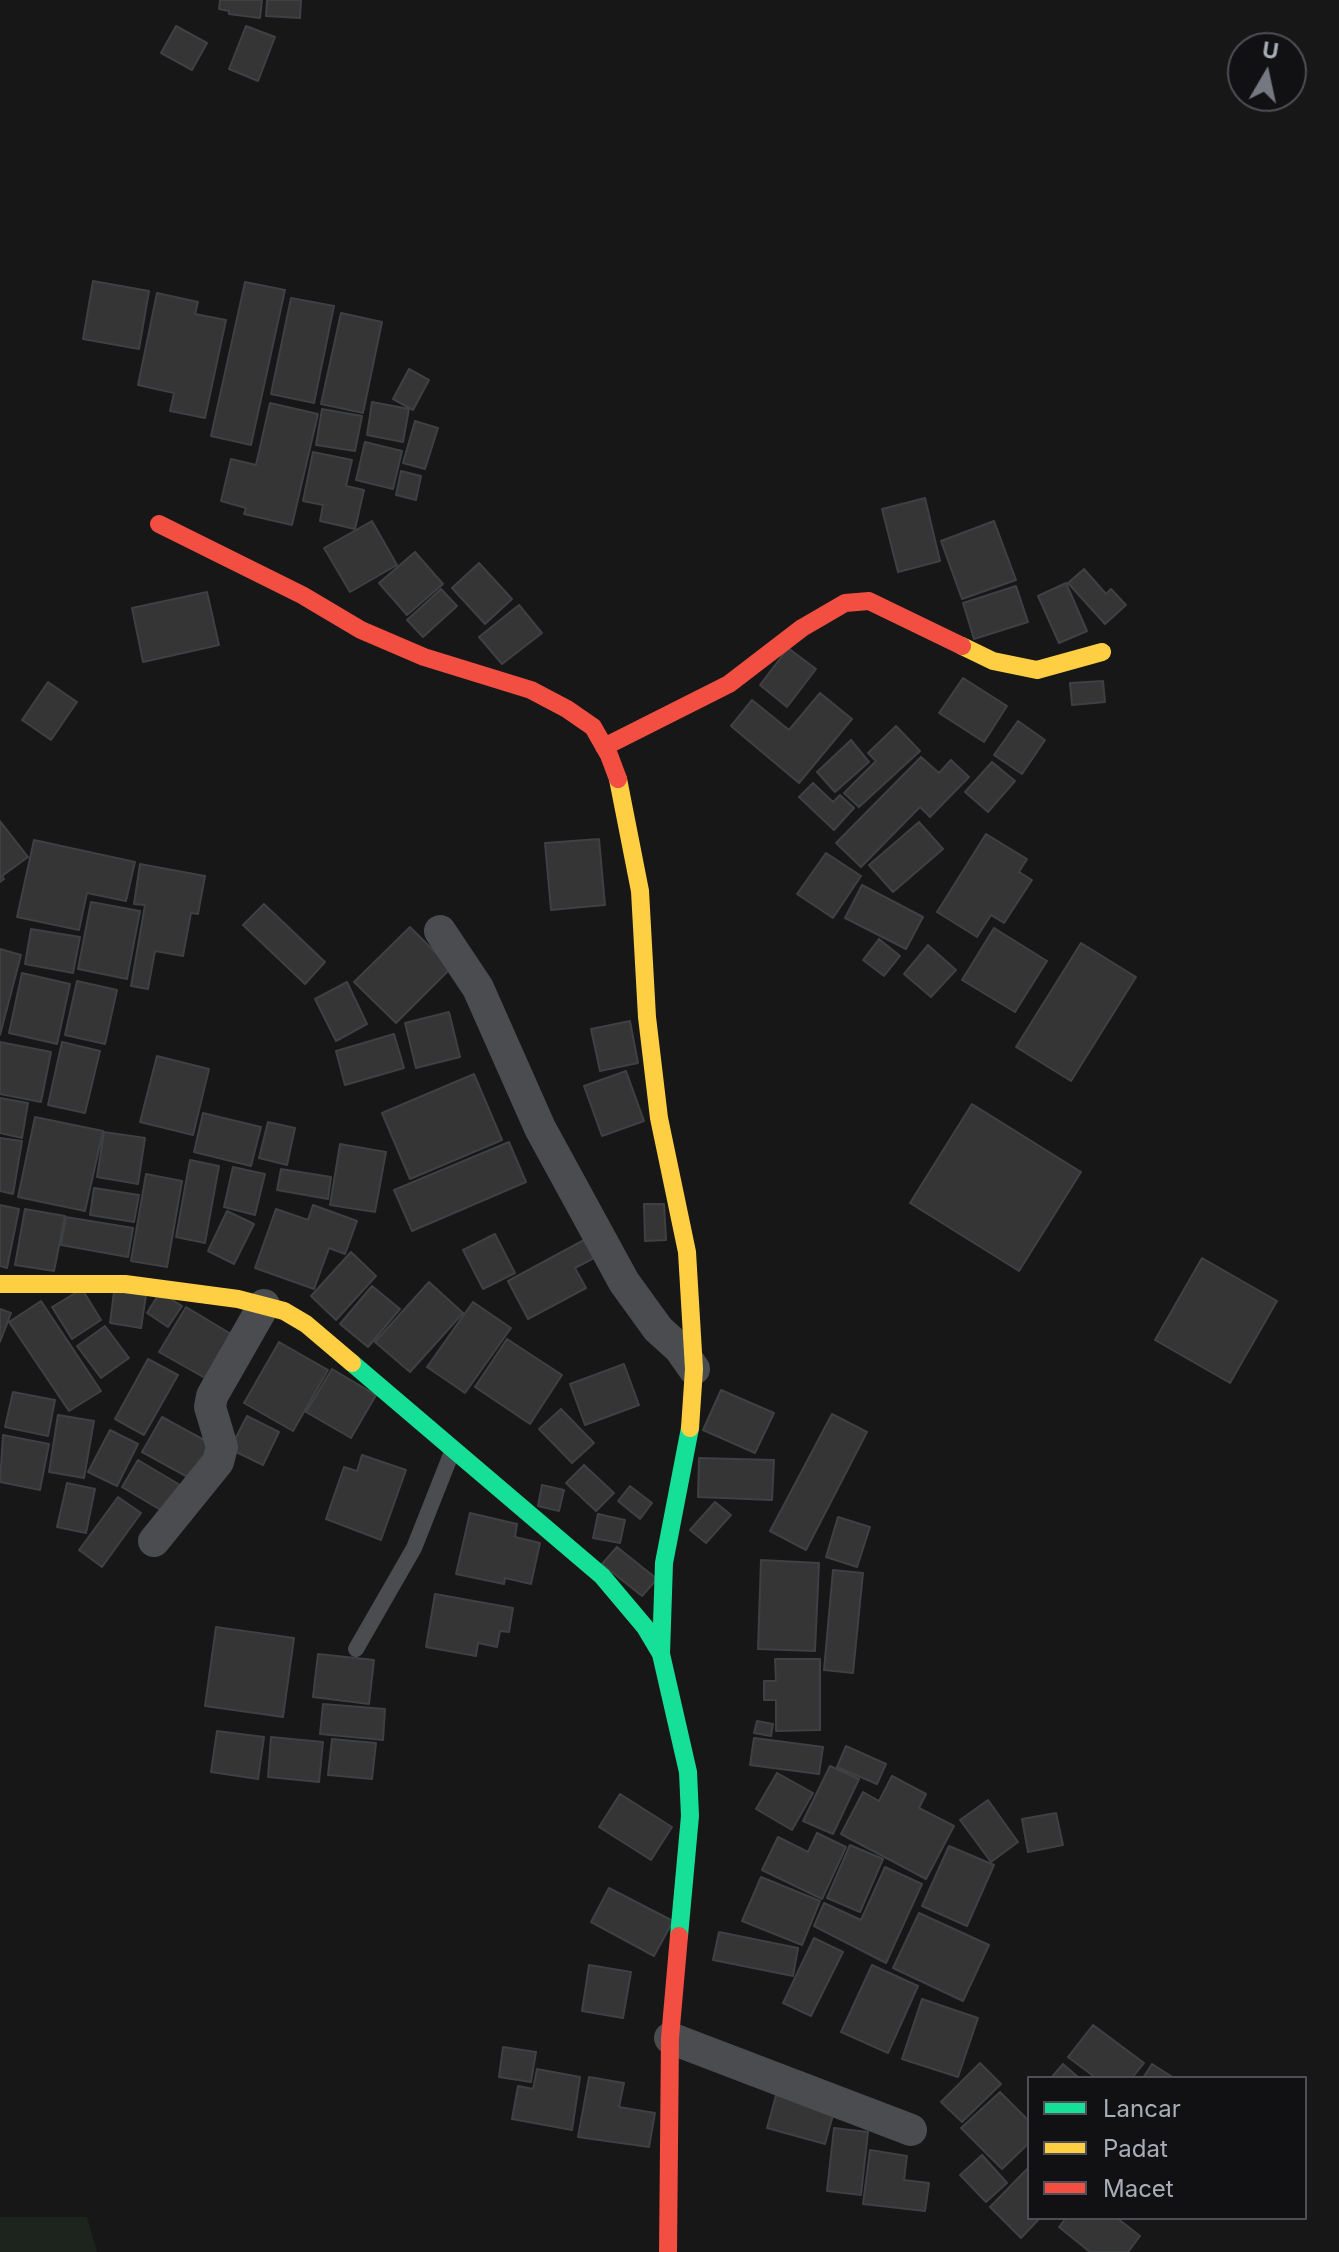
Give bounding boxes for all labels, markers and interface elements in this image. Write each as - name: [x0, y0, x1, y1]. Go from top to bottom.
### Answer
- north arrow: [1227, 32, 1307, 112]
- text: U: [1260, 36, 1280, 64]
- legend: [1027, 2076, 1307, 2220]
- text: Lancar: [1103, 2094, 1181, 2123]
- text: Padat: [1103, 2134, 1168, 2163]
- text: Macet: [1103, 2174, 1174, 2203]

